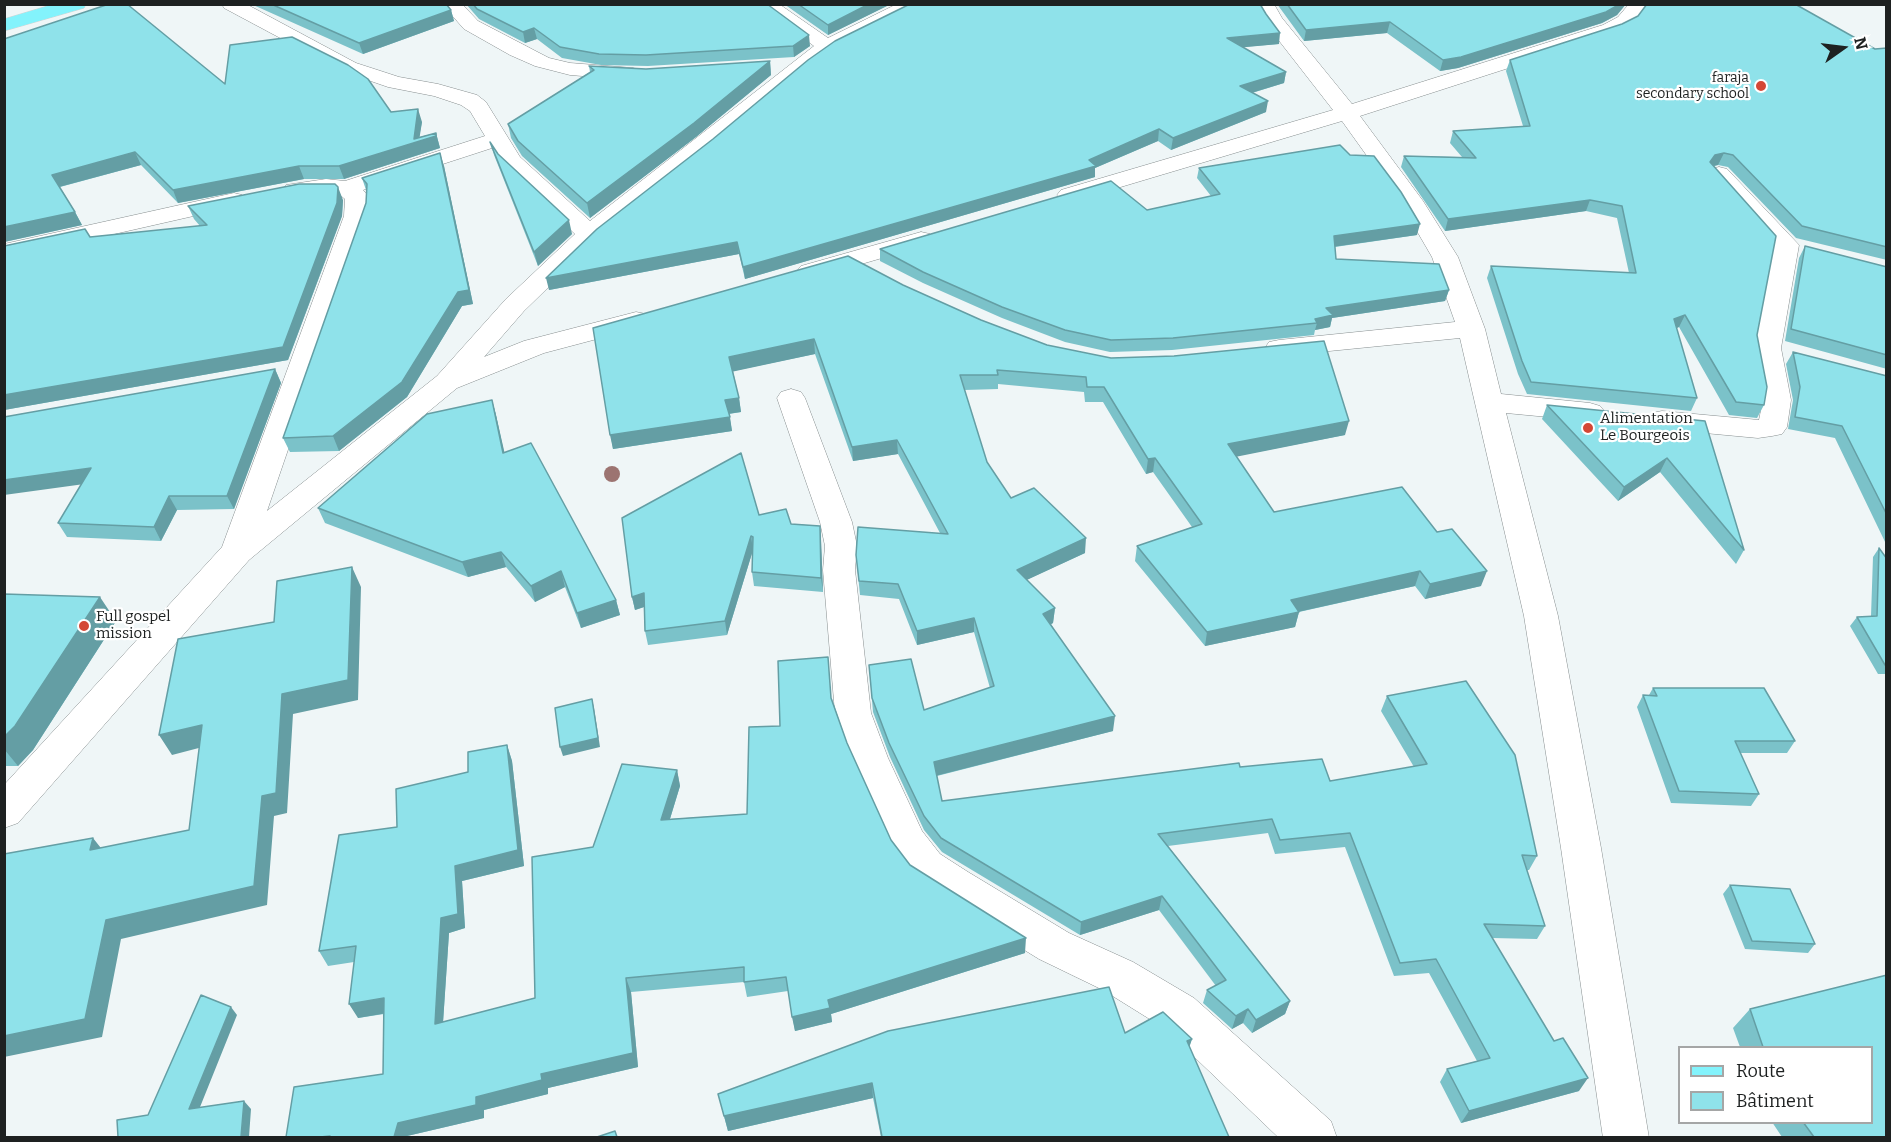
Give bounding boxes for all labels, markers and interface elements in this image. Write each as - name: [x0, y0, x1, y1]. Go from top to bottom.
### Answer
- north arrow: [1813, 18, 1873, 78]
- text: N: [1850, 35, 1872, 52]
- place label: faraja secondary school: [1636, 70, 1749, 102]
- marker: faraja secondary school: [1754, 79, 1768, 93]
- place label: Alimentation Le Bourgeois: [1600, 410, 1693, 445]
- marker: Alimentation Le Bourgeois: [1581, 421, 1595, 435]
- place label: Full gospel mission: [96, 608, 171, 643]
- marker: Full gospel mission: [77, 619, 91, 633]
- legend: [1678, 1046, 1873, 1124]
- text: Route: [1736, 1060, 1785, 1082]
- text: Bâtiment: [1736, 1090, 1814, 1112]

